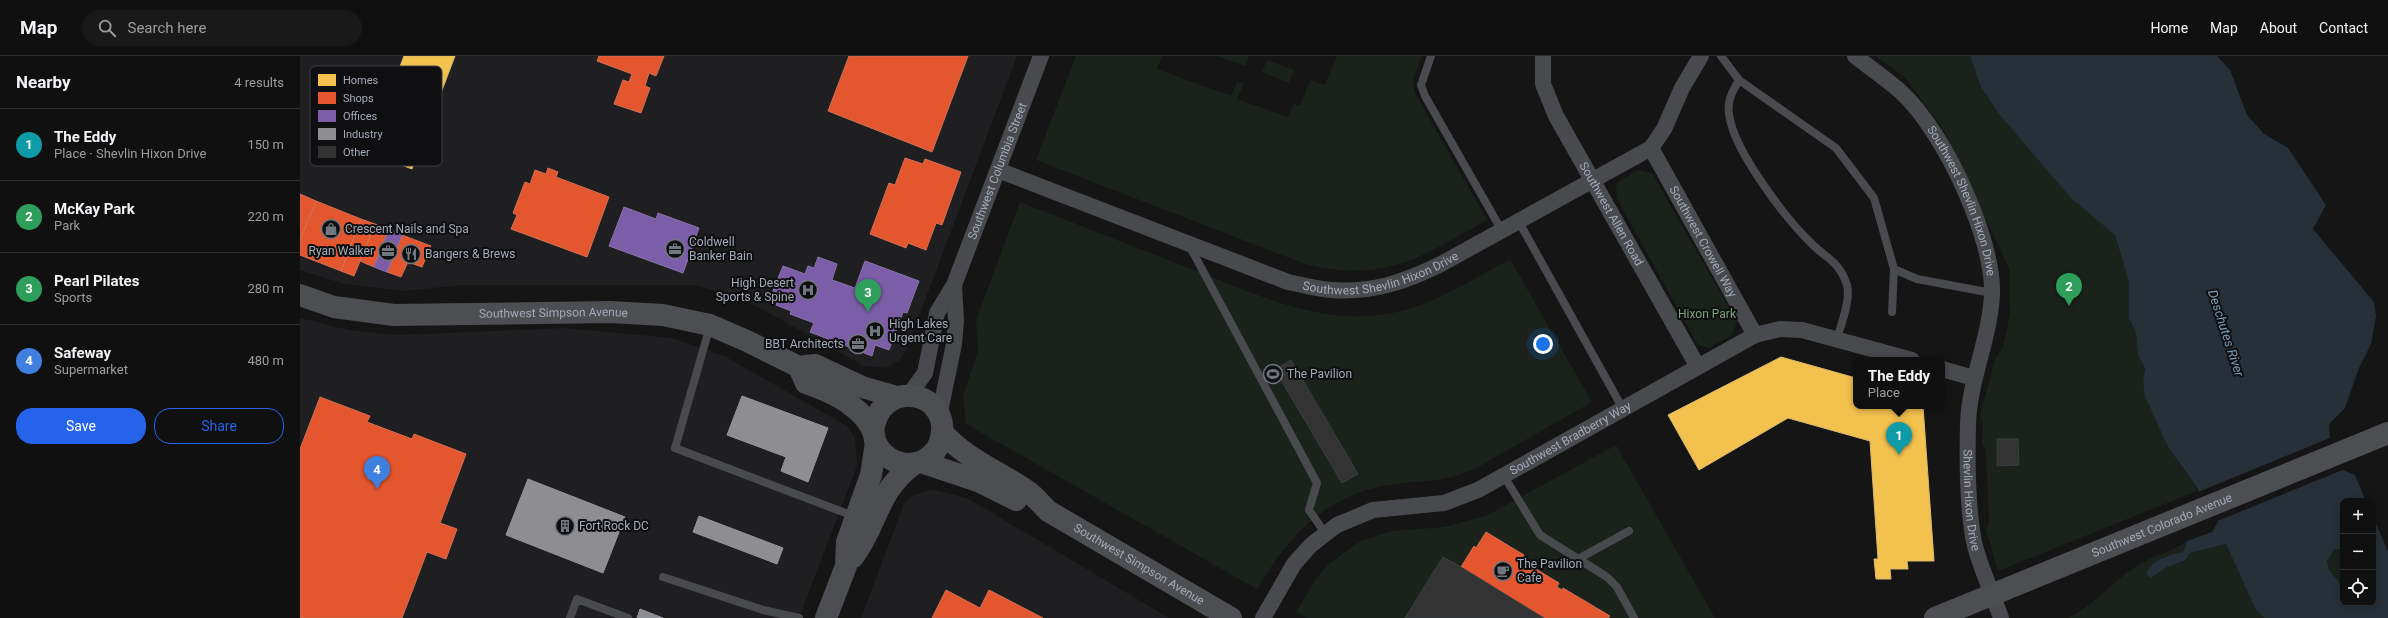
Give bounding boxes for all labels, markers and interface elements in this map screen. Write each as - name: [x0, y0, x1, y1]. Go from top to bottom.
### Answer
- search box: [82, 10, 362, 46]
- text: Map: [20, 16, 58, 39]
- icon: search: [96, 17, 118, 39]
- text: Search here: [128, 19, 206, 37]
- text: Home: [2150, 20, 2188, 36]
- text: Map: [2210, 20, 2238, 36]
- text: About: [2260, 20, 2297, 36]
- text: Contact: [2319, 20, 2368, 36]
- legend: [310, 66, 442, 166]
- text: Nearby: [16, 72, 71, 92]
- text: Homes: [343, 74, 379, 87]
- text: 4 results: [234, 75, 284, 90]
- text: Shops: [343, 92, 374, 105]
- street label: Southwest Columbia Street: [965, 101, 1030, 241]
- text: Offices: [343, 110, 378, 123]
- street label: Southwest Shevlin Hixon Drive: [1924, 123, 1998, 277]
- text: The Eddy: [54, 128, 116, 146]
- text: Industry: [343, 128, 383, 141]
- text: 1: [25, 137, 33, 152]
- text: 150 m: [247, 137, 284, 152]
- text: Place · Shevlin Hixon Drive: [54, 146, 206, 161]
- text: Other: [343, 146, 370, 159]
- street label: Southwest Allen Road: [1577, 160, 1646, 268]
- street label: Southwest Crowell Way: [1666, 183, 1740, 300]
- text: McKay Park: [54, 200, 135, 218]
- text: 2: [25, 209, 33, 224]
- text: 220 m: [247, 209, 284, 224]
- text: Park: [54, 218, 80, 233]
- shop icon: Crescent Nails and Spa: [320, 218, 342, 240]
- place label: Crescent Nails and Spa: [345, 222, 469, 236]
- place label: Coldwell Banker Bain: [689, 235, 753, 263]
- office icon: Coldwell Banker Bain: [664, 238, 686, 260]
- office icon: Ryan Walker: [377, 240, 399, 262]
- restaurant icon: Bangers & Brews: [400, 243, 422, 265]
- place label: Ryan Walker: [309, 244, 374, 258]
- place label: Bangers & Brews: [425, 247, 515, 261]
- street label: Southwest Shevlin Hixon Drive: [1301, 249, 1461, 298]
- text: Pearl Pilates: [54, 272, 139, 290]
- pin: 2: [2056, 273, 2082, 306]
- place label: High Desert Sports & Spine: [716, 276, 794, 304]
- hospital icon: High Desert Sports & Spine: [797, 279, 819, 301]
- pin: 3: [855, 279, 881, 312]
- text: 3: [25, 281, 33, 296]
- text: 280 m: [247, 281, 284, 296]
- water label: Deschutes River: [2205, 288, 2247, 379]
- text: Sports: [54, 290, 92, 305]
- street label: Southwest Simpson Avenue: [479, 305, 628, 321]
- park label: Hixon Park: [1678, 307, 1737, 321]
- place label: High Lakes Urgent Care: [889, 317, 952, 345]
- hospital icon: High Lakes Urgent Care: [864, 320, 886, 342]
- office icon: BBT Architects: [847, 333, 869, 355]
- your location: [1533, 334, 1553, 354]
- place label: BBT Architects: [765, 337, 844, 351]
- text: Safeway: [54, 344, 111, 362]
- text: 4: [25, 353, 33, 368]
- text: 480 m: [247, 353, 284, 368]
- popup: [1853, 357, 1945, 409]
- text: Supermarket: [54, 362, 128, 377]
- sports icon: The Pavilion: [1262, 363, 1284, 385]
- place label: The Pavilion: [1287, 367, 1352, 381]
- text: The Eddy: [1868, 367, 1930, 385]
- text: Place: [1868, 385, 1900, 400]
- street label: Southwest Bradberry Way: [1507, 399, 1634, 478]
- button: Save: [16, 408, 146, 444]
- button: Share: [154, 408, 284, 444]
- pin: 1: [1886, 422, 1912, 455]
- street label: Shevlin Hixon Drive: [1961, 449, 1983, 552]
- pin: 4: [364, 456, 390, 489]
- street label: Southwest Colorado Avenue: [2090, 490, 2234, 560]
- map controls: [2340, 498, 2376, 606]
- button: +: [2340, 498, 2376, 534]
- building icon: Fort Rock DC: [554, 515, 576, 537]
- place label: Fort Rock DC: [579, 519, 649, 533]
- street label: Southwest Simpson Avenue: [1071, 521, 1207, 608]
- button: −: [2340, 534, 2376, 570]
- place label: The Pavilion Cafe: [1517, 557, 1582, 585]
- cafe icon: The Pavilion Cafe: [1492, 560, 1514, 582]
- button: locate: [2340, 570, 2376, 606]

